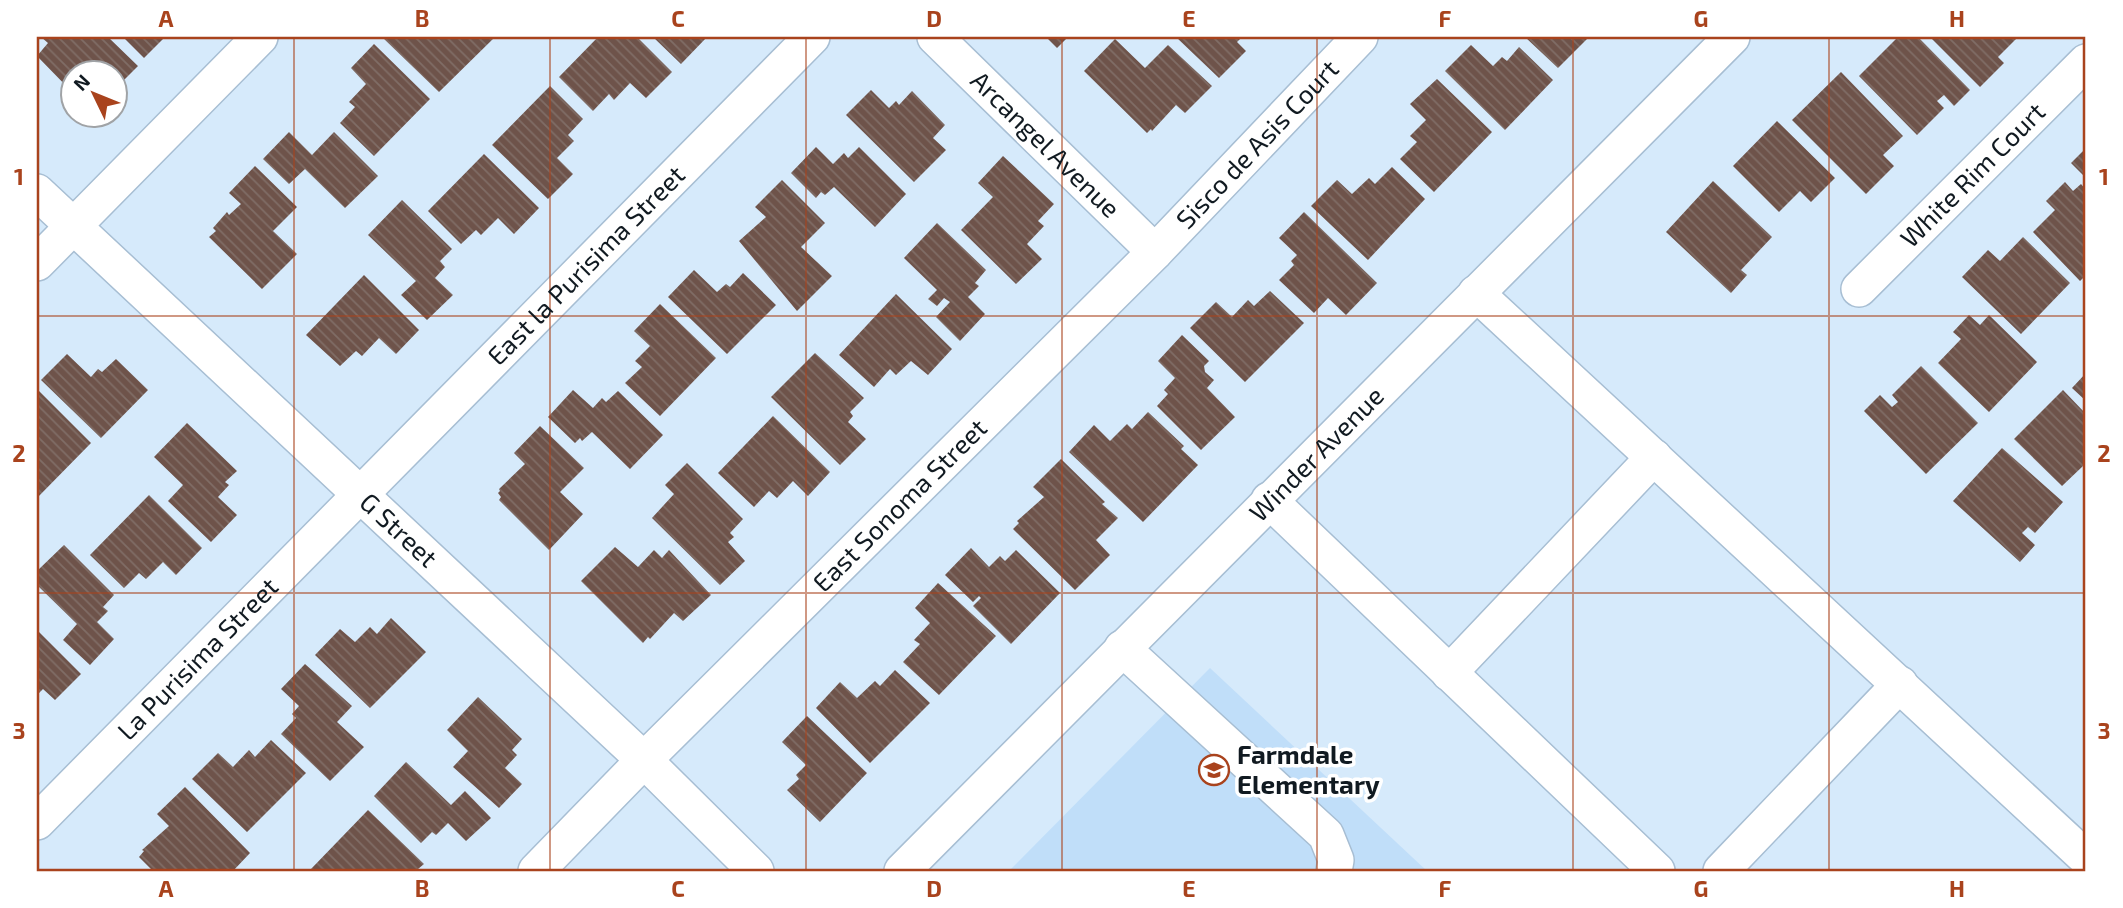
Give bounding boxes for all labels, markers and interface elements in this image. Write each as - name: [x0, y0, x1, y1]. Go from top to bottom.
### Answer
- text: A: [158, 4, 174, 32]
- text: B: [415, 4, 429, 32]
- text: C: [671, 4, 685, 32]
- text: D: [926, 4, 942, 32]
- text: E: [1182, 4, 1196, 32]
- text: F: [1439, 4, 1452, 32]
- text: G: [1694, 4, 1708, 32]
- text: H: [1949, 4, 1965, 32]
- street label: Sisco de Asis Court: [1169, 53, 1344, 234]
- north arrow: [60, 60, 130, 130]
- street label: Arcangel Avenue: [965, 64, 1127, 223]
- text: N: [68, 69, 94, 95]
- street label: White Rim Court: [1893, 95, 2051, 253]
- street label: East la Purisima Street: [480, 158, 690, 371]
- text: 1: [14, 162, 24, 190]
- text: 1: [2099, 162, 2109, 190]
- street label: Winder Avenue: [1242, 379, 1389, 527]
- street label: East Sonoma Street: [806, 411, 992, 597]
- text: 2: [12, 439, 26, 467]
- text: 2: [2097, 439, 2111, 467]
- street label: G Street: [354, 486, 445, 573]
- street label: La Purisima Street: [110, 570, 284, 746]
- text: 3: [12, 716, 26, 744]
- text: 3: [2097, 716, 2111, 744]
- place label: Farmdale Elementary: [1237, 738, 1380, 800]
- school or university icon: Farmdale Elementary: [1197, 753, 1231, 787]
- text: A: [158, 874, 174, 902]
- text: B: [415, 874, 429, 902]
- text: C: [671, 874, 685, 902]
- text: D: [926, 874, 942, 902]
- text: E: [1182, 874, 1196, 902]
- text: F: [1439, 874, 1452, 902]
- text: G: [1694, 874, 1708, 902]
- text: H: [1949, 874, 1965, 902]

